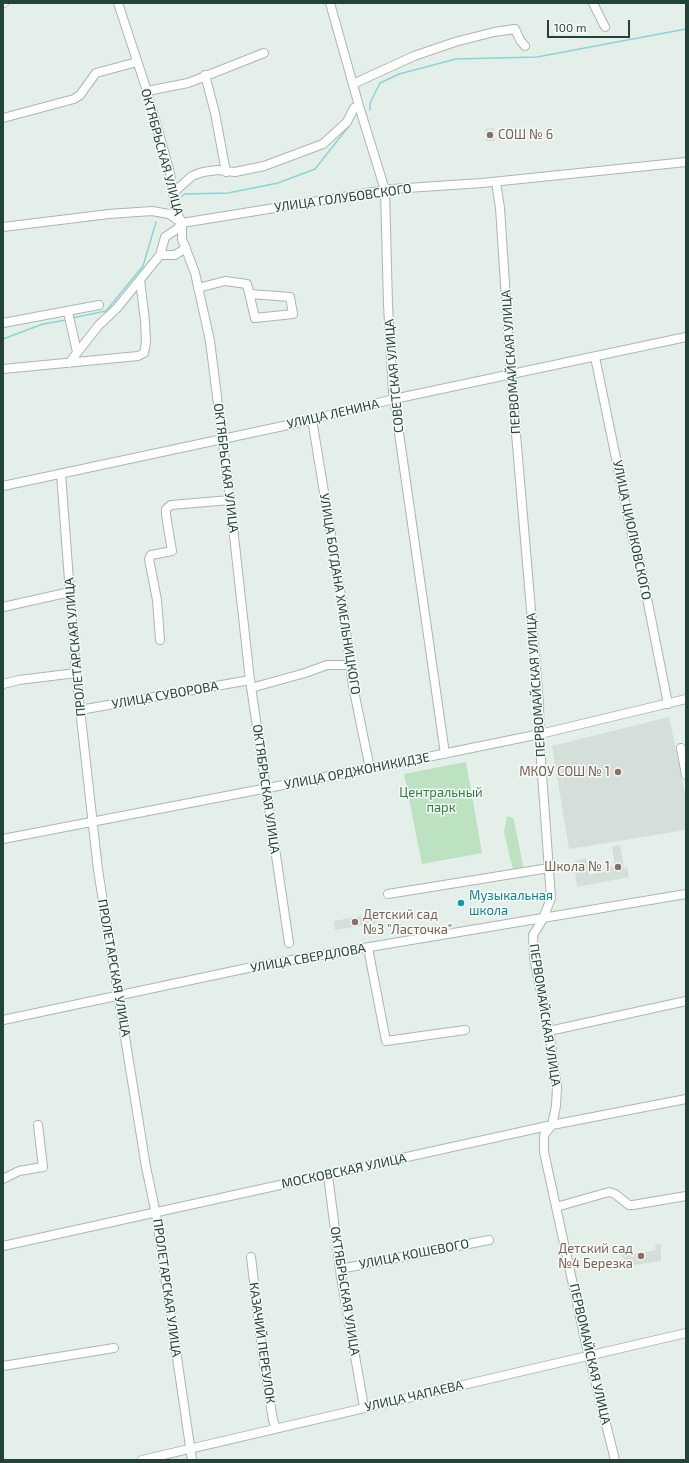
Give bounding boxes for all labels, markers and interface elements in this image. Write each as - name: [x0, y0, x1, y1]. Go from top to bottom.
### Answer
- scale bar: [549, 12, 632, 38]
- text: 100 m: [554, 20, 586, 34]
- street label: ОКТЯБРЬСКАЯ УЛИЦА: [138, 87, 186, 217]
- place label: СОШ № 6: [498, 127, 553, 143]
- marker: СОШ № 6: [485, 130, 495, 140]
- street label: УЛИЦА ГОЛУБОВСКОГО: [273, 181, 413, 215]
- street label: ПЕРВОМАЙСКАЯ УЛИЦА: [498, 289, 524, 435]
- street label: СОВЕТСКАЯ УЛИЦА: [381, 318, 407, 434]
- street label: УЛИЦА ЛЕНИНА: [285, 396, 381, 432]
- street label: ОКТЯБРЬСКАЯ УЛИЦА: [210, 402, 242, 534]
- street label: УЛИЦА ЦИОЛКОВСКОГО: [610, 459, 654, 601]
- street label: УЛИЦА БОГДАНА ХМЕЛЬНИЦКОГО: [316, 492, 364, 696]
- street label: ПРОЛЕТАРСКАЯ УЛИЦА: [61, 577, 89, 717]
- street label: ПЕРВОМАЙСКАЯ УЛИЦА: [523, 612, 549, 758]
- street label: УЛИЦА СУВОРОВА: [110, 678, 220, 712]
- street label: ОКТЯБРЬСКАЯ УЛИЦА: [249, 723, 283, 855]
- street label: УЛИЦА ОРДЖОНИКИДЗЕ: [283, 749, 431, 793]
- place label: МКОУ СОШ № 1: [519, 764, 610, 780]
- marker: МКОУ СОШ № 1: [613, 767, 623, 777]
- park label: Центральный парк: [399, 785, 483, 816]
- place label: Школа № 1: [544, 859, 610, 875]
- marker: Школа № 1: [613, 862, 623, 872]
- place label: Музыкальная школа: [469, 888, 553, 919]
- street label: ПРОЛЕТАРСКАЯ УЛИЦА: [94, 898, 134, 1038]
- marker: Музыкальная школа: [456, 898, 466, 908]
- place label: Детский сад №3 "Ласточка": [363, 907, 452, 938]
- marker: Детский сад №3 "Ласточка": [350, 917, 360, 927]
- street label: УЛИЦА СВЕРДЛОВА: [249, 940, 367, 976]
- street label: ПЕРВОМАЙСКАЯ УЛИЦА: [526, 943, 564, 1087]
- street label: МОСКОВСКАЯ УЛИЦА: [280, 1150, 408, 1192]
- street label: ПРОЛЕТАРСКАЯ УЛИЦА: [150, 1218, 184, 1358]
- street label: ОКТЯБРЬСКАЯ УЛИЦА: [327, 1225, 363, 1357]
- street label: УЛИЦА КОШЕВОГО: [358, 1236, 470, 1272]
- place label: Детский сад №4 Березка: [558, 1241, 633, 1272]
- marker: Детский сад №4 Березка: [636, 1251, 646, 1261]
- street label: КАЗАЧИЙ ПЕРЕУЛОК: [246, 1281, 278, 1405]
- street label: ПЕРВОМАЙСКАЯ УЛИЦА: [566, 1282, 614, 1426]
- street label: УЛИЦА ЧАПАЕВА: [363, 1377, 465, 1415]

